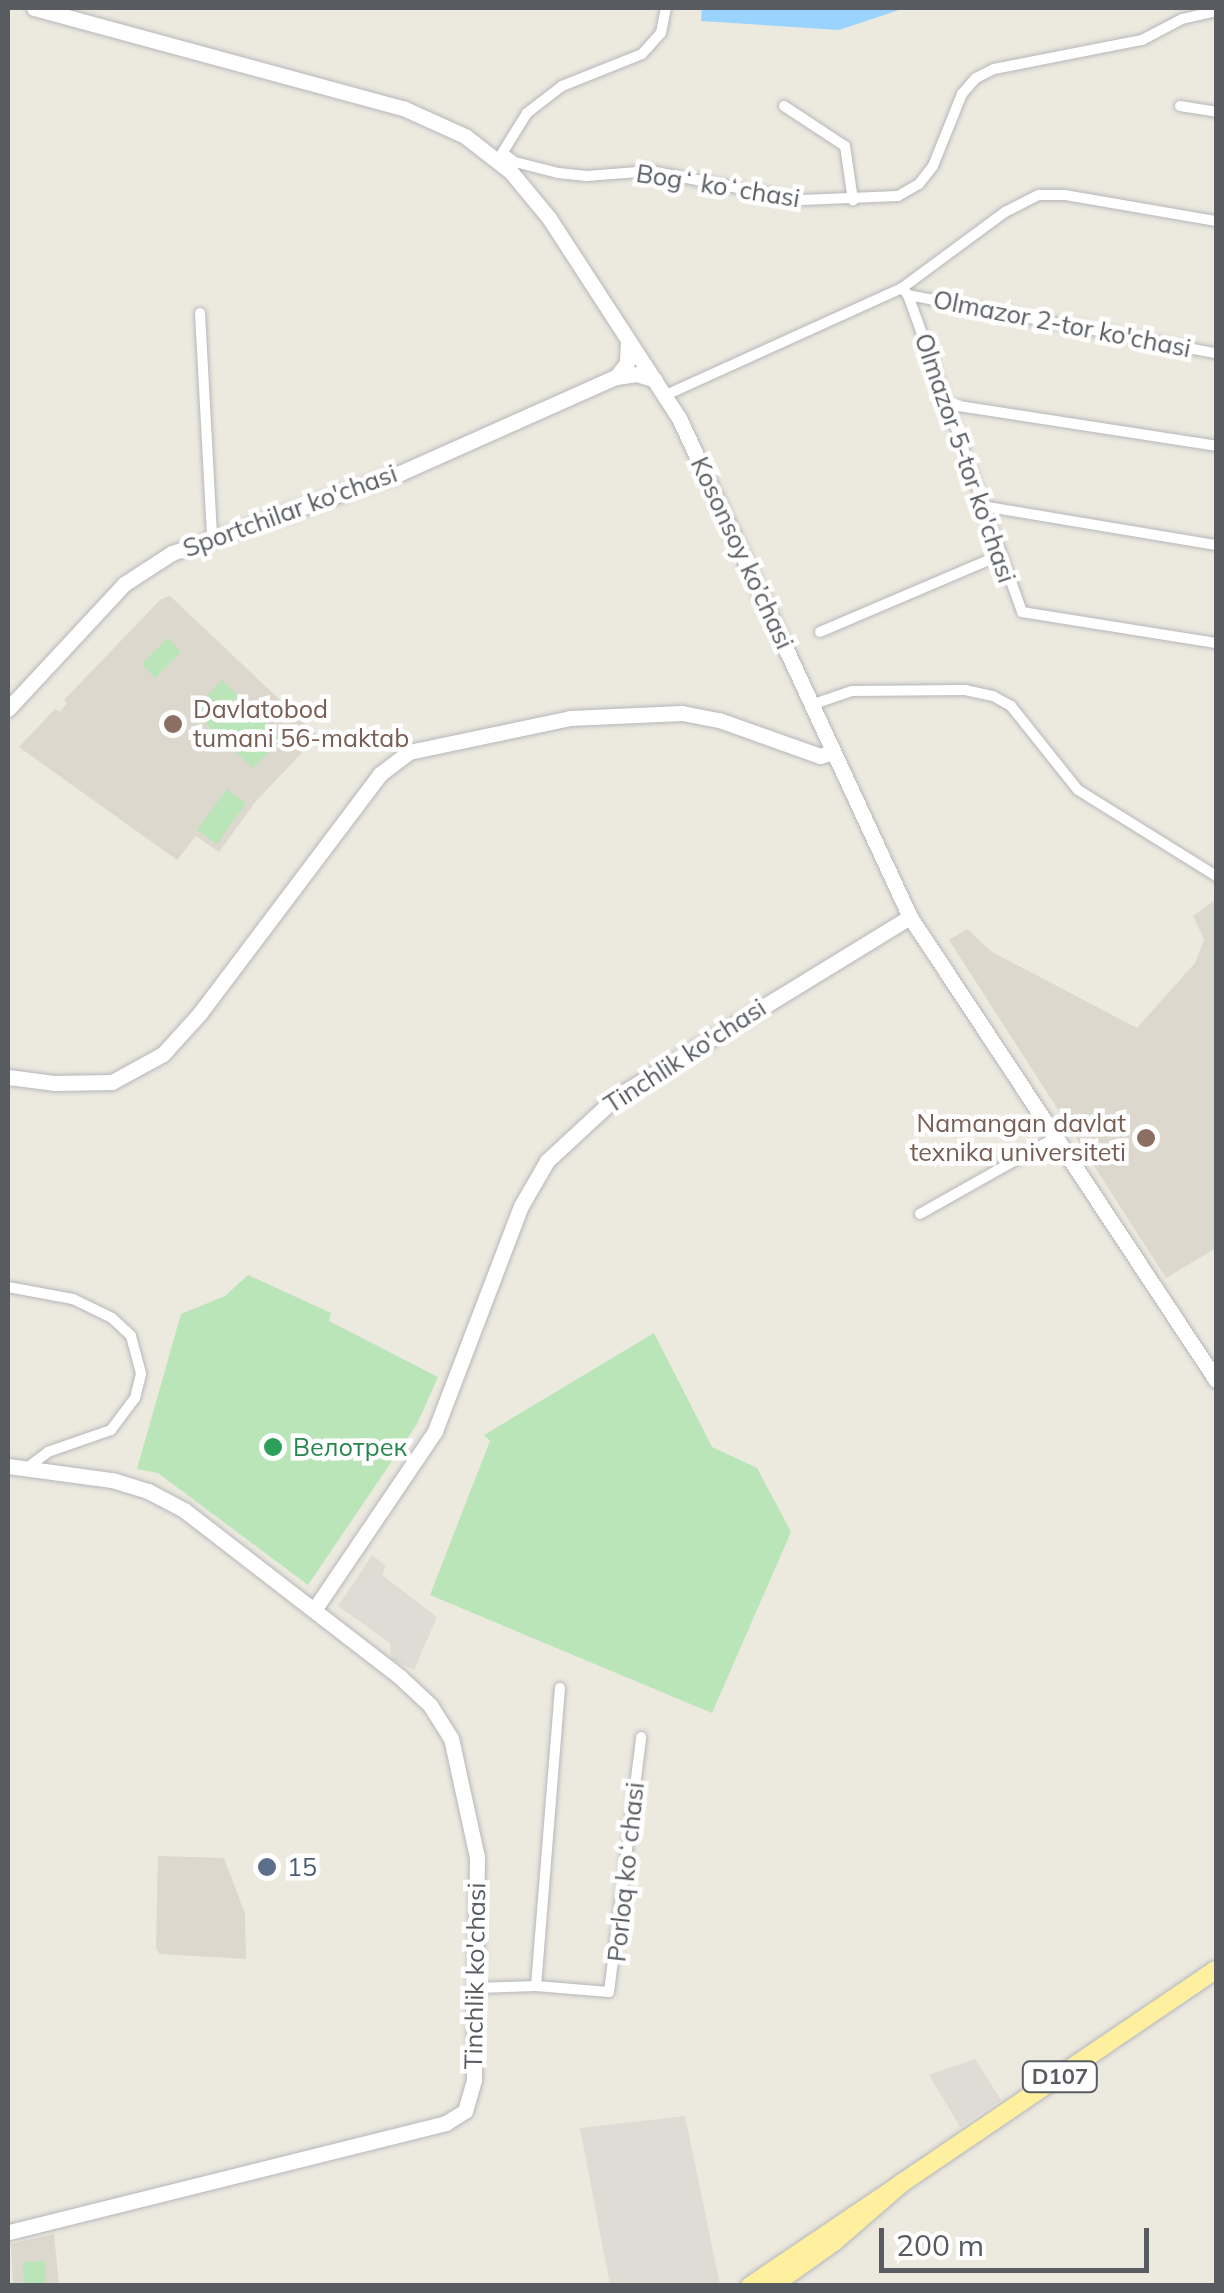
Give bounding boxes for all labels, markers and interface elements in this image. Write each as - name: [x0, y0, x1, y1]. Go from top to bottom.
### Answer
- street label: Bogʻ koʻchasi: [634, 158, 802, 214]
- street label: Olmazor 2-tor ko'chasi: [931, 284, 1193, 364]
- street label: Olmazor 5-tor ko'chasi: [908, 329, 1022, 587]
- street label: Kosonsoy ko’chasi: [684, 452, 800, 654]
- street label: Sportchilar ko'chasi: [179, 458, 401, 564]
- place label: Davlatobod tumani 56-maktab: [193, 695, 409, 754]
- marker: Davlatobod tumani 56-maktab: [162, 713, 184, 735]
- street label: Tinchlik ko'chasi: [599, 993, 771, 1119]
- place label: Namangan davlat texnika universiteti: [910, 1109, 1126, 1168]
- marker: Namangan davlat texnika universiteti: [1135, 1127, 1157, 1149]
- place label: Велотрек: [293, 1432, 407, 1462]
- marker: Велотрек: [262, 1436, 284, 1458]
- street label: Porloq koʻchasi: [602, 1781, 650, 1963]
- place label: 15: [287, 1852, 317, 1882]
- marker: 15: [256, 1856, 278, 1878]
- street label: Tinchlik ko'chasi: [458, 1882, 492, 2070]
- road number: D107: [1020, 2060, 1100, 2094]
- scale bar: [884, 2208, 1154, 2270]
- text: 200 m: [896, 2226, 984, 2264]

